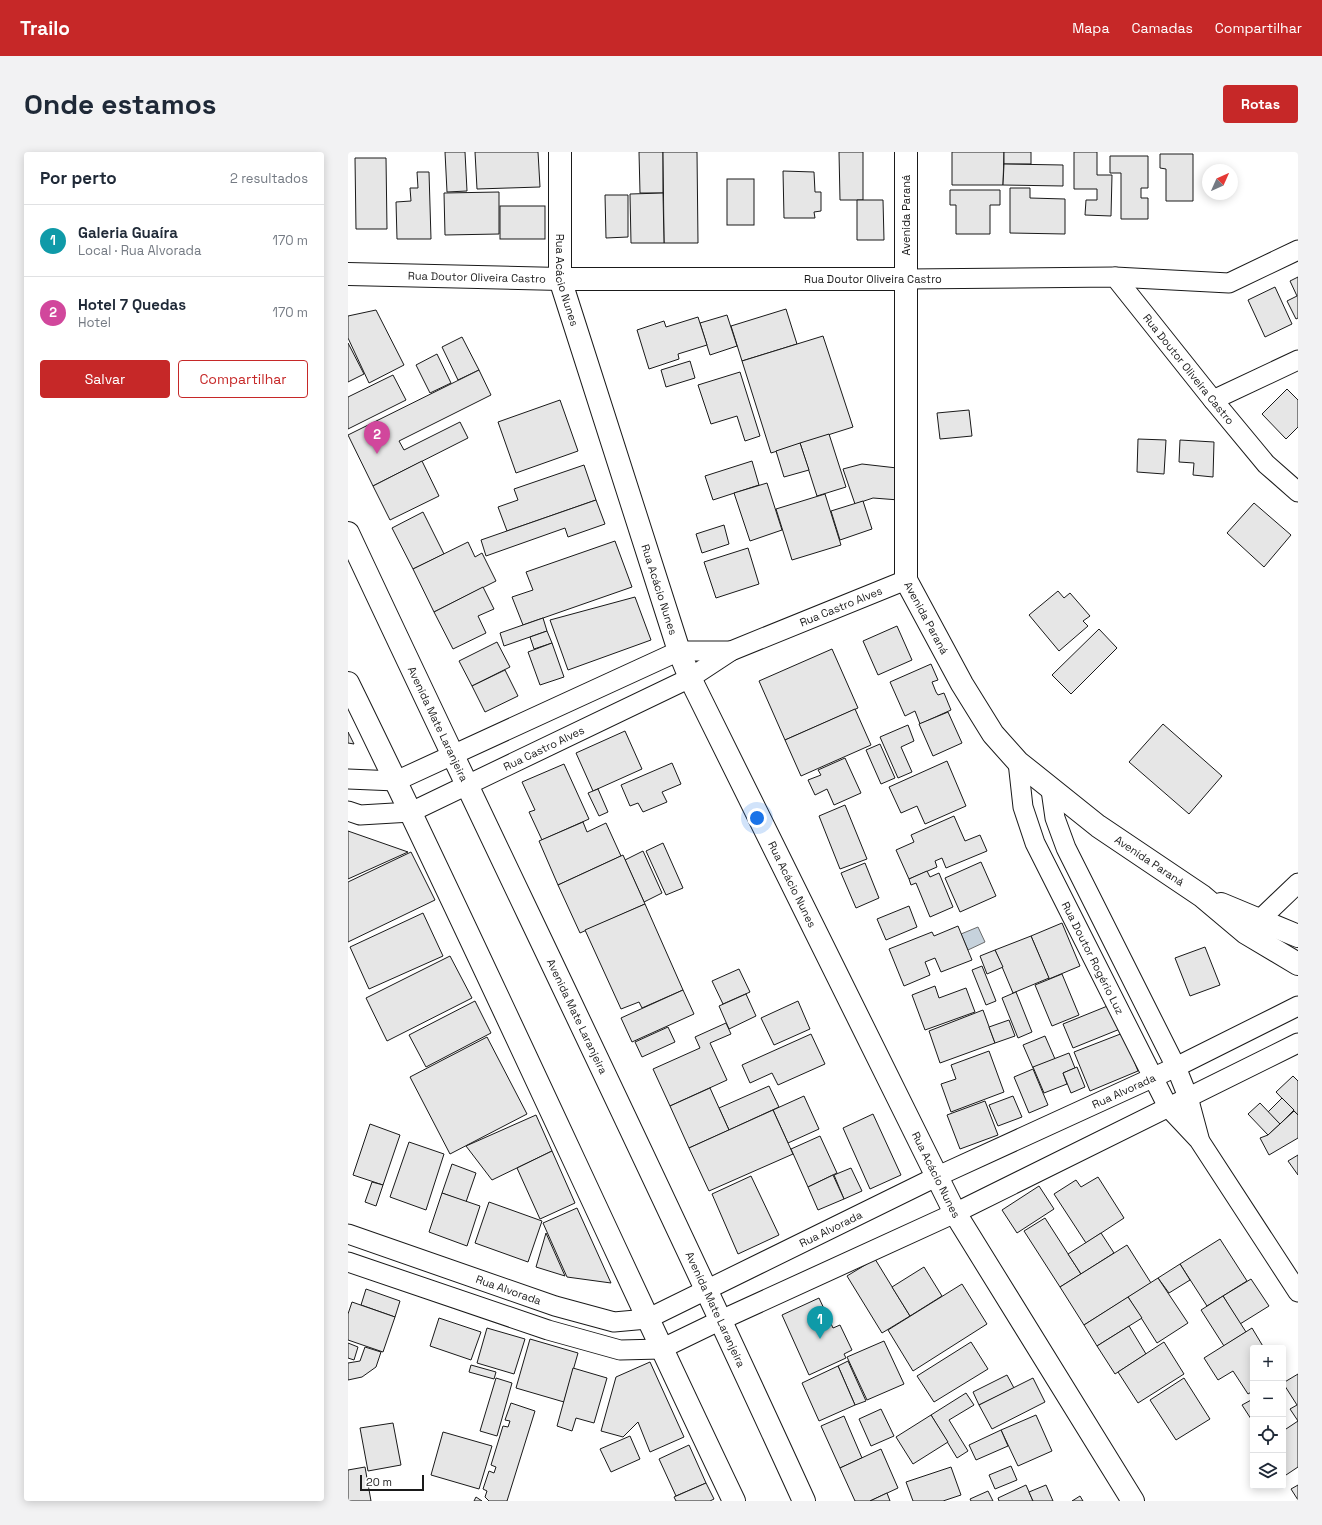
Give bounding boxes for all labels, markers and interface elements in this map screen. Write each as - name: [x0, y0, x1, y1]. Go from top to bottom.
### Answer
- text: Trailo: [20, 16, 70, 41]
- text: Mapa: [1072, 19, 1109, 37]
- text: Camadas: [1131, 19, 1193, 37]
- text: Compartilhar: [1215, 19, 1302, 37]
- button: Rotas: [1223, 85, 1298, 123]
- text: Onde estamos: [24, 86, 217, 122]
- north arrow: [1202, 164, 1238, 200]
- text: Por perto: [40, 167, 117, 189]
- text: 2 resultados: [230, 170, 308, 187]
- street label: Avenida Paraná: [899, 174, 913, 255]
- text: Galeria Guaíra: [78, 223, 178, 242]
- text: 1: [50, 232, 56, 249]
- text: 170 m: [272, 232, 308, 249]
- street label: Rua Acácio Nunes: [552, 234, 582, 328]
- text: Local · Rua Alvorada: [78, 242, 201, 259]
- street label: Rua Doutor Oliveira Castro: [408, 268, 546, 286]
- street label: Rua Doutor Oliveira Castro: [804, 272, 942, 286]
- text: Hotel 7 Quedas: [78, 295, 186, 314]
- text: 2: [49, 304, 57, 321]
- text: 170 m: [272, 304, 308, 321]
- street label: Rua Doutor Oliveira Castro: [1140, 311, 1237, 428]
- text: Hotel: [78, 314, 111, 331]
- button: Salvar: [40, 360, 170, 398]
- button: Compartilhar: [178, 360, 308, 398]
- pin: 2: [364, 421, 390, 454]
- street label: Rua Acácio Nunes: [638, 542, 680, 637]
- street label: Avenida Paraná: [901, 579, 952, 657]
- street label: Rua Castro Alves: [798, 583, 885, 629]
- street label: Avenida Mate Laranjeira: [405, 664, 472, 784]
- street label: Rua Castro Alves: [501, 723, 587, 774]
- your location: [747, 808, 767, 828]
- street label: Avenida Paraná: [1112, 832, 1188, 889]
- street label: Rua Acácio Nunes: [765, 839, 820, 930]
- street label: Rua Doutor Rogério Luz: [1059, 899, 1127, 1017]
- street label: Avenida Mate Laranjeira: [544, 957, 611, 1077]
- street label: Rua Alvorada: [1090, 1070, 1158, 1112]
- street label: Rua Acácio Nunes: [909, 1129, 963, 1221]
- street label: Rua Alvorada: [797, 1207, 865, 1250]
- street label: Avenida Mate Laranjeira: [683, 1249, 749, 1370]
- street label: Rua Alvorada: [474, 1272, 544, 1308]
- pin: 1: [807, 1306, 833, 1339]
- map controls: [1250, 1345, 1286, 1489]
- button: +: [1250, 1345, 1286, 1381]
- button: −: [1250, 1381, 1286, 1417]
- button: locate: [1250, 1417, 1286, 1453]
- button: layers: [1250, 1453, 1286, 1489]
- scale bar: [360, 1473, 424, 1492]
- text: 20 m: [366, 1475, 392, 1489]

